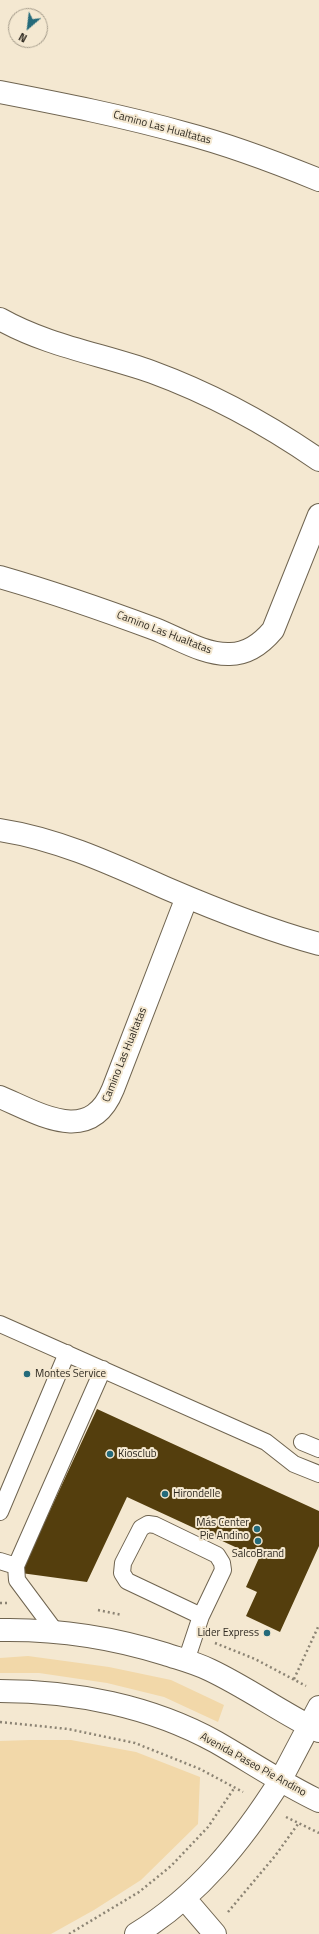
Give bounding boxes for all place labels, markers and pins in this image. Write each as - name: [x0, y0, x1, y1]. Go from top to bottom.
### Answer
- place label: Montes Service: [35, 1367, 106, 1381]
- marker: Montes Service: [22, 1369, 32, 1379]
- place label: Kiosclub: [118, 1447, 157, 1461]
- marker: Kiosclub: [105, 1449, 115, 1459]
- place label: Hirondelle: [173, 1487, 220, 1501]
- marker: Hirondelle: [160, 1489, 170, 1499]
- place label: Más Center Pie Andino: [196, 1516, 249, 1542]
- marker: Más Center Pie Andino: [252, 1524, 262, 1534]
- marker: SalcoBrand: [253, 1536, 263, 1546]
- place label: SalcoBrand: [232, 1547, 284, 1561]
- place label: Lider Express: [197, 1626, 259, 1640]
- marker: Lider Express: [262, 1628, 272, 1638]

